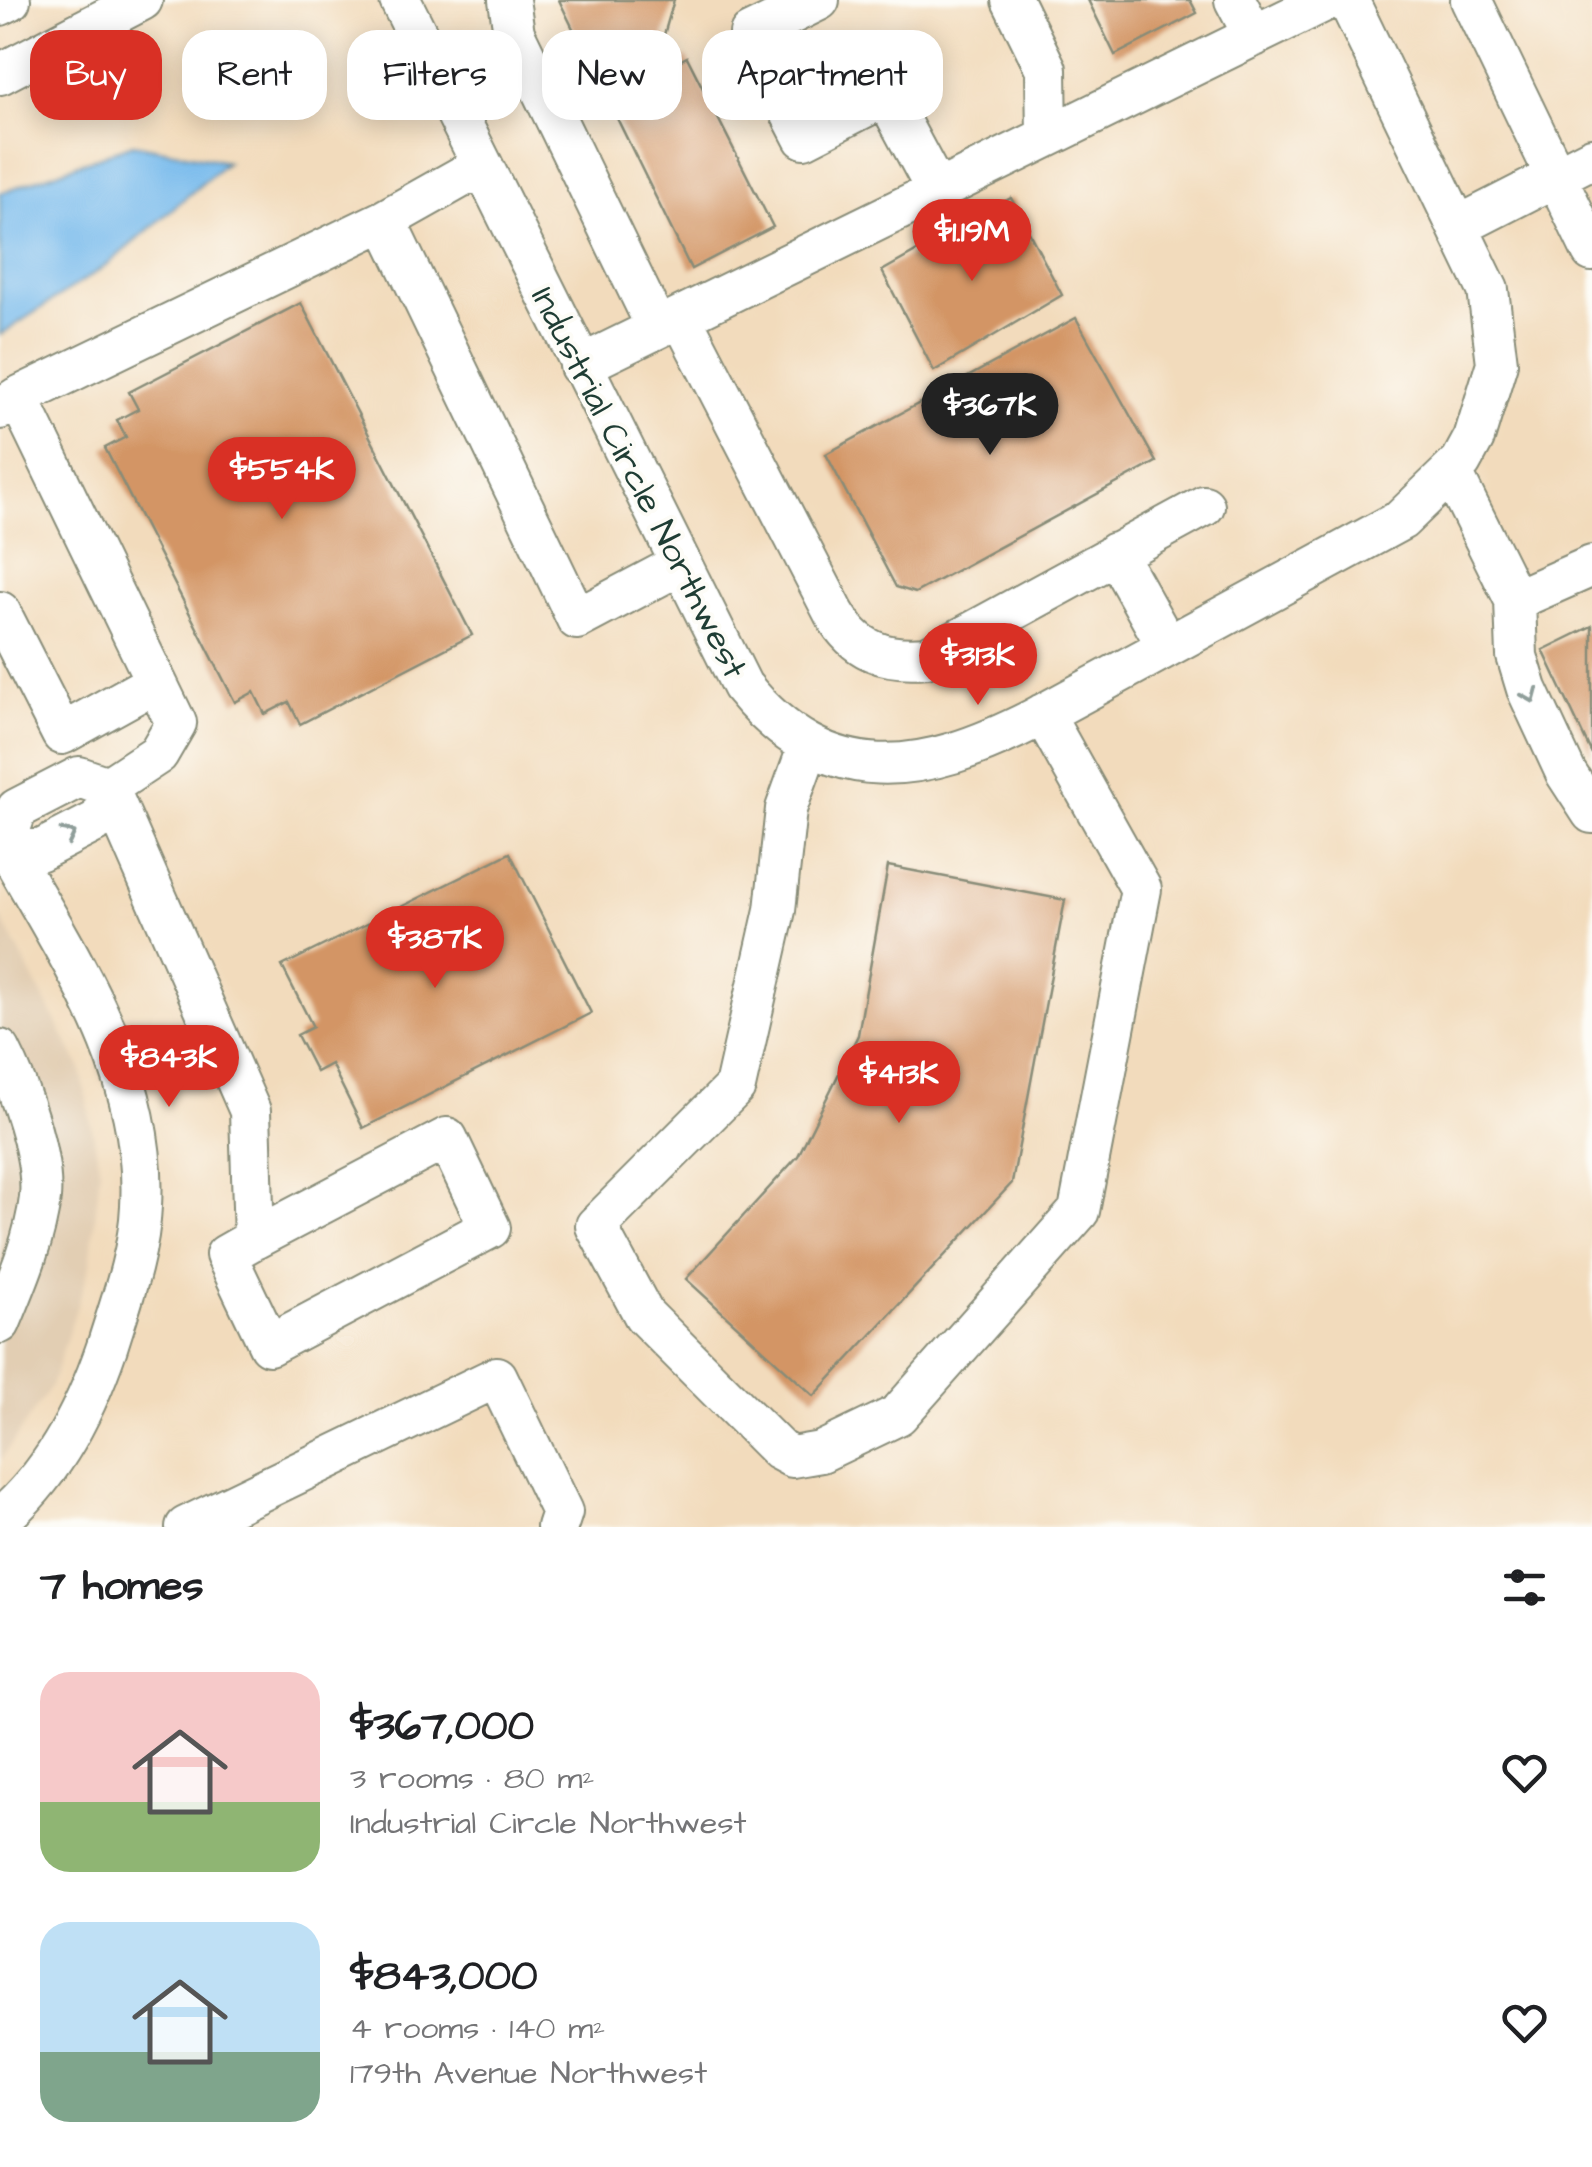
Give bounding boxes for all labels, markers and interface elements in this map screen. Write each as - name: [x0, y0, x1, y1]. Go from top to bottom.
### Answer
- chip: Buy: [30, 30, 162, 120]
- chip: Rent: [182, 30, 327, 120]
- chip: Filters: [347, 30, 522, 120]
- chip: New: [542, 30, 682, 120]
- chip: Apartment: [702, 30, 943, 120]
- pin: $1.19M: [891, 199, 1053, 284]
- text: $1.19M: [934, 209, 1010, 254]
- street label: Industrial Circle Northwest: [518, 278, 759, 687]
- pin: $367K: [920, 373, 1060, 458]
- text: $367K: [943, 383, 1037, 428]
- pin: $554K: [212, 437, 352, 522]
- text: $554K: [230, 447, 334, 492]
- pin: $313K: [908, 623, 1048, 708]
- text: $313K: [941, 633, 1015, 678]
- one-way arrow: [1519, 685, 1539, 703]
- one-way arrow: [59, 828, 77, 847]
- pin: $387K: [365, 906, 505, 991]
- text: $387K: [388, 916, 482, 961]
- pin: $843K: [99, 1025, 239, 1110]
- text: $843K: [121, 1035, 217, 1080]
- pin: $413K: [829, 1041, 969, 1126]
- text: $413K: [859, 1051, 939, 1096]
- text: 7 homes: [40, 1558, 204, 1616]
- icon: filters: [1497, 1560, 1552, 1615]
- text: $367,000: [350, 1698, 534, 1756]
- icon: home: [120, 1712, 240, 1832]
- icon: heart: [1497, 1745, 1552, 1800]
- text: 3 rooms · 80 m²: [350, 1756, 595, 1801]
- text: Industrial Circle Northwest: [350, 1801, 746, 1846]
- text: $843,000: [350, 1948, 538, 2006]
- icon: home: [120, 1962, 240, 2082]
- icon: heart: [1497, 1995, 1552, 2050]
- text: 4 rooms · 140 m²: [350, 2006, 605, 2051]
- text: 179th Avenue Northwest: [350, 2051, 707, 2096]

